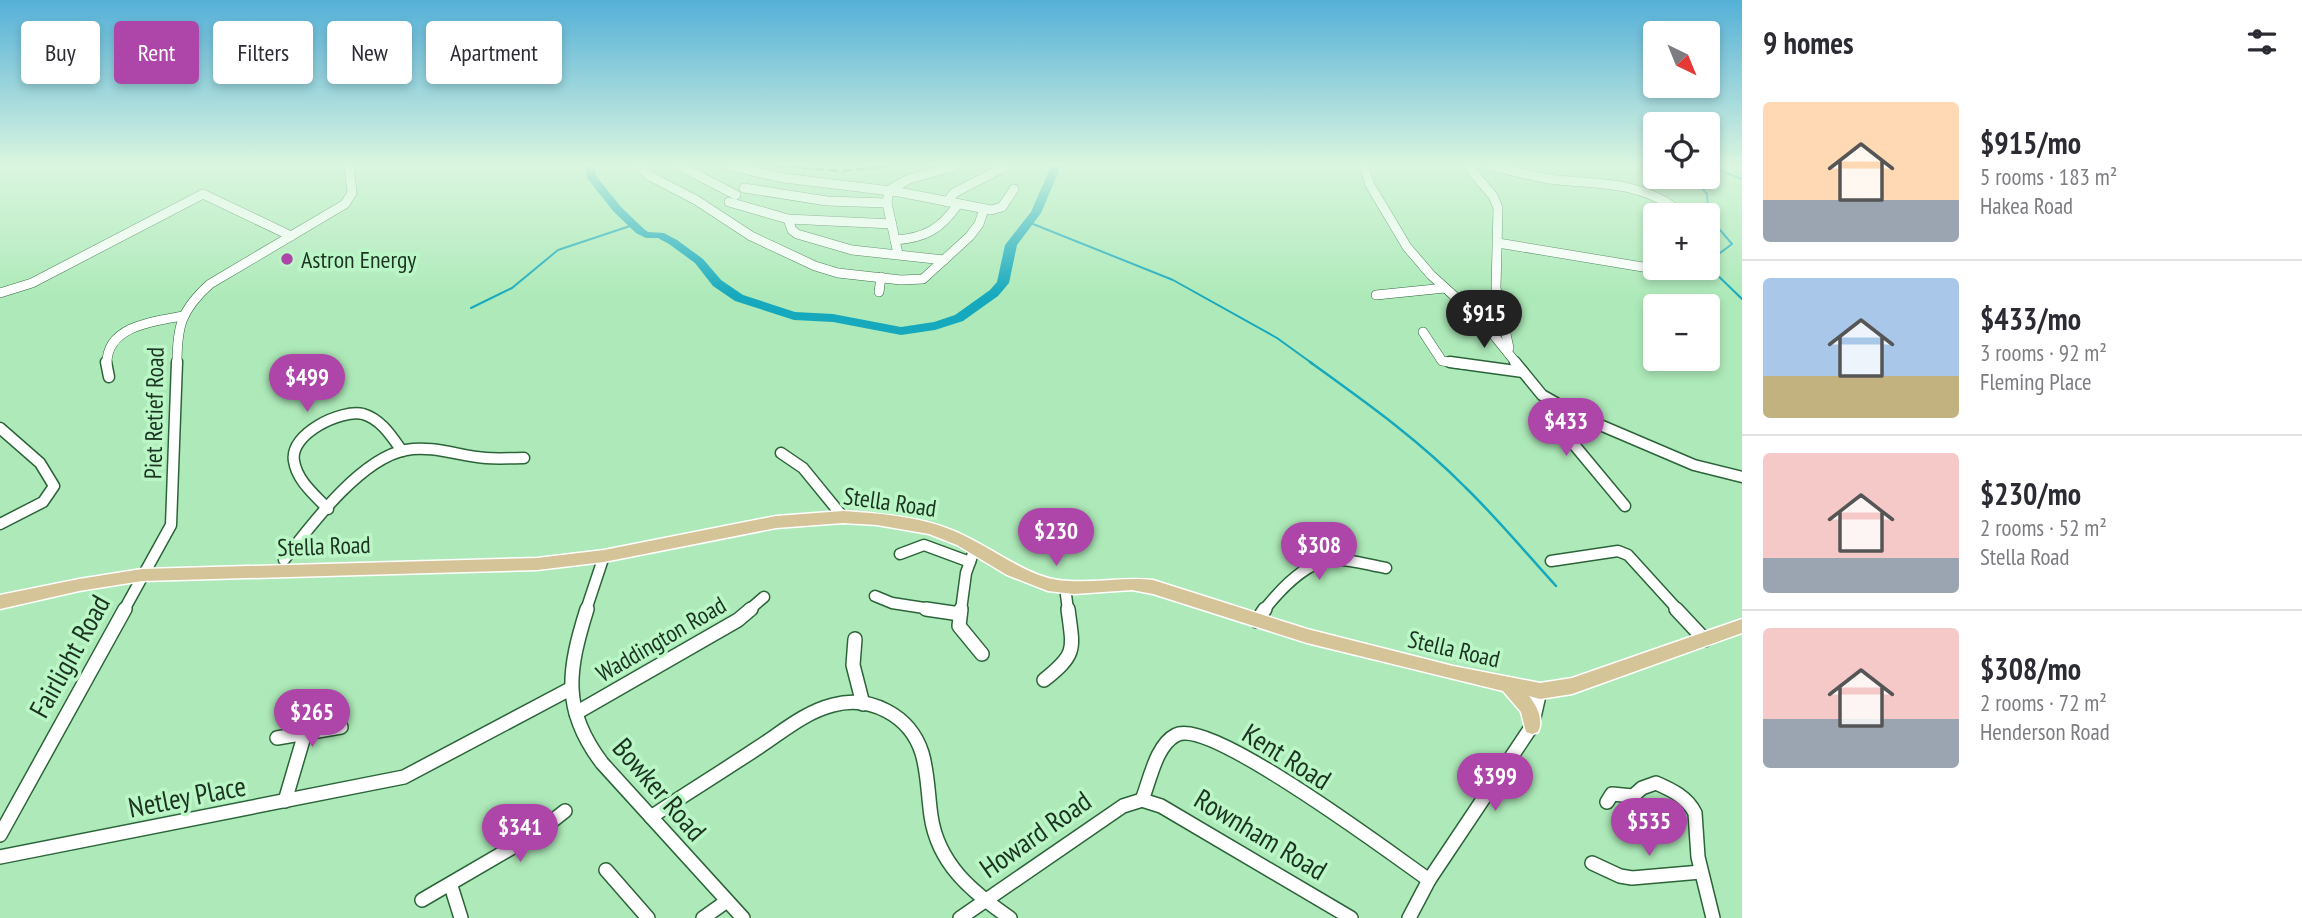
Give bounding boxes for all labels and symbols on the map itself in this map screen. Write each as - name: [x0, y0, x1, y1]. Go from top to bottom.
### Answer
- north arrow: [1643, 21, 1720, 98]
- place label: Astron Energy: [301, 244, 416, 275]
- marker: Astron Energy: [279, 251, 295, 267]
- pin: $915: [1443, 290, 1525, 350]
- street label: Piet Retief Road: [137, 347, 171, 479]
- pin: $499: [266, 354, 348, 414]
- pin: $433: [1525, 398, 1607, 458]
- street label: Stella Road: [842, 480, 938, 524]
- pin: $230: [1015, 508, 1097, 568]
- pin: $308: [1278, 522, 1360, 582]
- street label: Stella Road: [277, 529, 371, 563]
- street label: Fairlight Road: [20, 588, 118, 724]
- street label: Waddington Road: [590, 589, 732, 689]
- street label: Stella Road: [1405, 623, 1503, 675]
- pin: $265: [271, 690, 353, 749]
- street label: Kent Road: [1236, 714, 1338, 798]
- street label: Bowker Road: [605, 730, 715, 848]
- pin: $399: [1454, 754, 1536, 813]
- street label: Netley Place: [125, 766, 249, 826]
- street label: Rownham Road: [1188, 780, 1334, 888]
- street label: Howard Road: [972, 782, 1098, 886]
- pin: $535: [1608, 798, 1690, 858]
- pin: $341: [479, 804, 561, 864]

